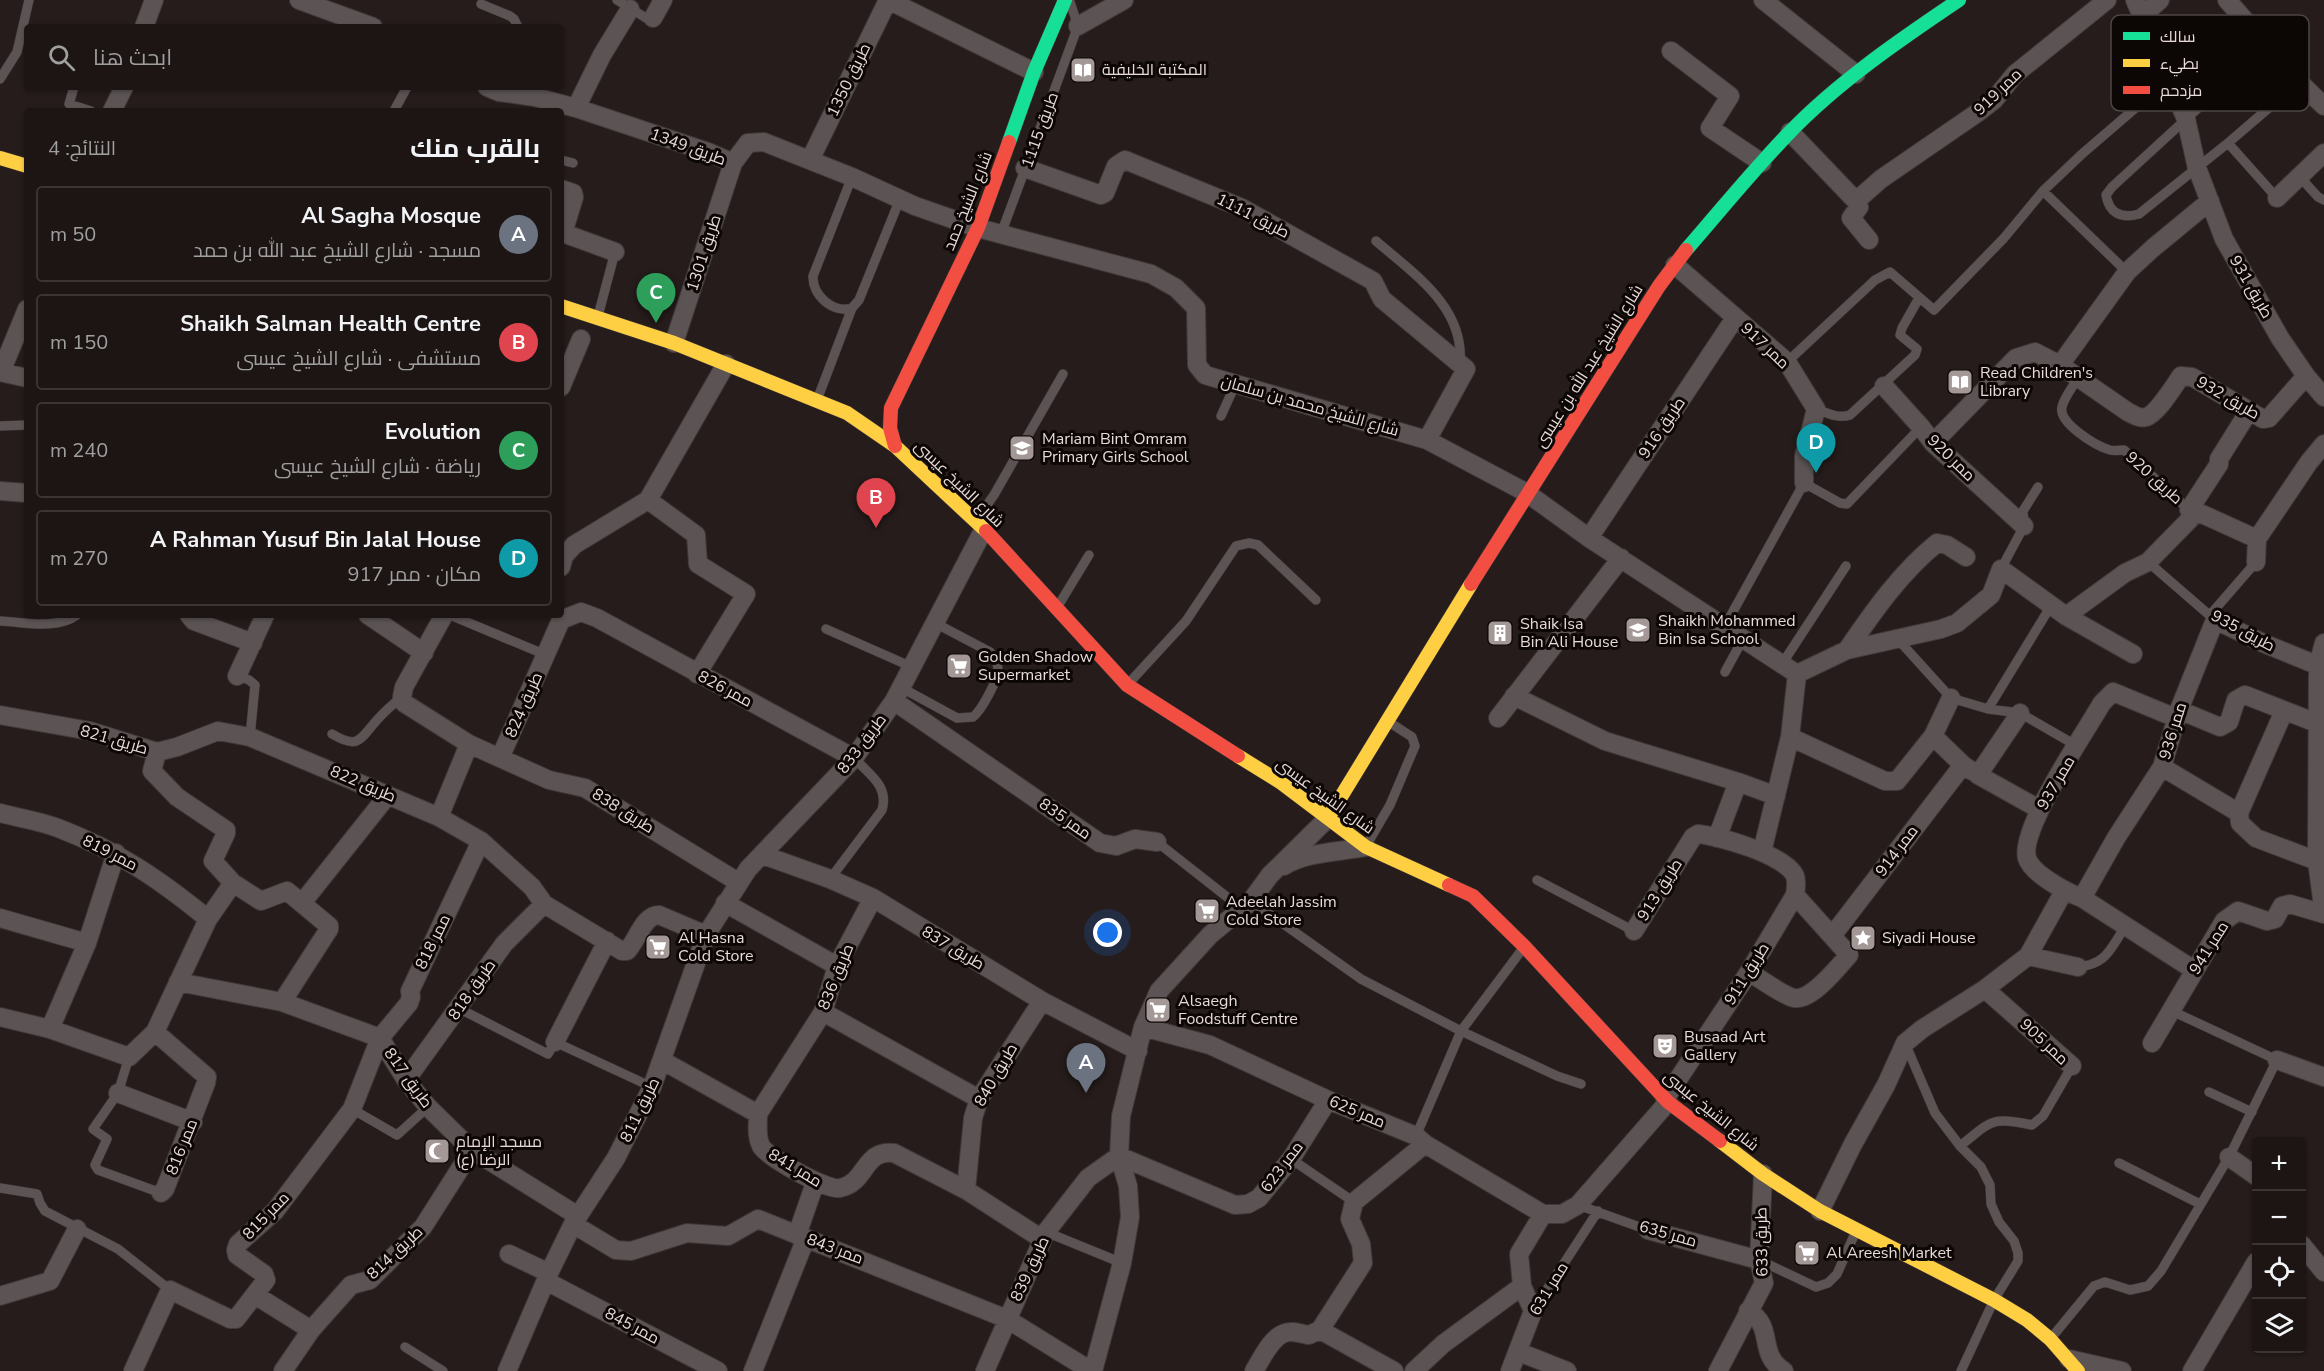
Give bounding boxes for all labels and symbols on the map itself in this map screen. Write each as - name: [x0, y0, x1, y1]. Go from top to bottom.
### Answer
- legend: [2111, 15, 2309, 111]
- text: سالك: [2160, 26, 2195, 48]
- street label: طريق 1350: [822, 40, 876, 120]
- text: بطيء: [2160, 53, 2199, 77]
- library icon: المكتبة الخليفية: [1068, 55, 1098, 85]
- place label: المكتبة الخليفية: [1102, 59, 1207, 81]
- street label: ممر 919: [1969, 64, 2027, 120]
- text: مزدحم: [2160, 80, 2202, 102]
- street label: طريق 1115: [1016, 89, 1064, 171]
- street label: طريق 1349: [647, 123, 729, 171]
- street label: شارع الشيخ حمد: [938, 148, 998, 254]
- street label: طريق 1111: [1213, 188, 1293, 244]
- street label: طريق 1301: [681, 212, 727, 294]
- street label: طريق 931: [2224, 251, 2278, 323]
- pin: C: [636, 274, 676, 323]
- street label: شارع الشيخ عبد الله بن عيسى: [1530, 280, 1648, 452]
- street label: ممر 917: [1736, 318, 1794, 374]
- place label: Read Children's Library: [1980, 362, 2093, 402]
- library icon: Read Children's Library: [1945, 367, 1975, 397]
- street label: شارع الشيخ محمد بن سلمان: [1219, 370, 1401, 442]
- street label: طريق 932: [2192, 371, 2264, 425]
- street label: طريق 916: [1633, 393, 1691, 463]
- pin: D: [1796, 424, 1836, 473]
- place label: Mariam Bint Omram Primary Girls School: [1042, 428, 1189, 468]
- street label: ممر 920: [1922, 430, 1980, 486]
- school or university icon: Mariam Bint Omram Primary Girls School: [1007, 433, 1037, 463]
- street label: شارع الشيخ عيسى: [909, 435, 1009, 533]
- street label: طريق 920: [2121, 447, 2187, 509]
- pin: B: [856, 478, 896, 528]
- street label: طريق 935: [2207, 605, 2279, 657]
- place label: Shaikh Mohammed Bin Isa School: [1658, 610, 1796, 650]
- place label: Shaik Isa Bin Ali House: [1520, 613, 1618, 653]
- school or university icon: Shaikh Mohammed Bin Isa School: [1623, 615, 1653, 645]
- building icon: Shaik Isa Bin Ali House: [1485, 618, 1515, 648]
- place label: Golden Shadow Supermarket: [978, 646, 1094, 686]
- supermarket icon: Golden Shadow Supermarket: [944, 651, 974, 681]
- street label: ممر 826: [694, 665, 756, 713]
- street label: طريق 824: [500, 669, 548, 741]
- street label: ممر 936: [2154, 700, 2192, 762]
- street label: طريق 833: [832, 710, 892, 778]
- street label: طريق 821: [78, 720, 150, 760]
- street label: ممر 937: [2032, 752, 2080, 814]
- street label: شارع الشيخ عيسى: [1271, 753, 1379, 839]
- street label: طريق 822: [327, 760, 399, 808]
- street label: طريق 838: [588, 783, 658, 839]
- street label: ممر 835: [1035, 793, 1095, 845]
- street label: ممر 914: [1871, 821, 1923, 881]
- street label: ممر 819: [79, 830, 141, 876]
- street label: طريق 913: [1632, 855, 1688, 925]
- place label: Adeelah Jassim Cold Store: [1226, 891, 1337, 931]
- supermarket icon: Adeelah Jassim Cold Store: [1192, 896, 1222, 926]
- street label: ممر 818: [410, 911, 456, 973]
- street label: ممر 941: [2184, 917, 2234, 979]
- your location: [1093, 918, 1122, 947]
- street label: طريق 837: [918, 921, 988, 975]
- place icon: Siyadi House: [1848, 923, 1878, 953]
- place label: Al Hasna Cold Store: [678, 927, 754, 967]
- place label: Siyadi House: [1882, 927, 1976, 949]
- supermarket icon: Al Hasna Cold Store: [643, 932, 673, 962]
- street label: طريق 911: [1719, 939, 1775, 1009]
- street label: طريق 836: [813, 941, 859, 1013]
- street label: طريق 818: [443, 955, 501, 1025]
- place label: Alsaegh Foodstuff Centre: [1178, 990, 1298, 1030]
- supermarket icon: Alsaegh Foodstuff Centre: [1143, 995, 1173, 1025]
- street label: ممر 905: [2015, 1014, 2073, 1070]
- place label: Busaad Art Gallery: [1684, 1026, 1766, 1066]
- theatre icon: Busaad Art Gallery: [1650, 1031, 1680, 1061]
- street label: طريق 840: [969, 1039, 1023, 1111]
- street label: طريق 817: [379, 1043, 437, 1113]
- pin: A: [1066, 1044, 1106, 1093]
- street label: شارع الشيخ عيسى: [1659, 1066, 1763, 1156]
- street label: طريق 811: [615, 1074, 665, 1146]
- street label: ممر 625: [1326, 1090, 1388, 1134]
- street label: ممر 816: [161, 1116, 203, 1178]
- place label: مسجد الإمام الرضا (ع): [456, 1131, 542, 1171]
- mosque icon: مسجد الإمام الرضا (ع): [422, 1136, 452, 1166]
- street label: ممر 623: [1256, 1137, 1308, 1197]
- street label: ممر 841: [764, 1143, 826, 1193]
- street label: ممر 815: [238, 1187, 294, 1245]
- street label: طريق 633: [1750, 1207, 1774, 1277]
- street label: ممر 635: [1637, 1215, 1699, 1253]
- street label: طريق 814: [362, 1221, 428, 1285]
- street label: ممر 843: [804, 1228, 866, 1270]
- street label: طريق 839: [1005, 1233, 1055, 1305]
- supermarket icon: Al Areesh Market: [1792, 1238, 1822, 1268]
- place label: Al Areesh Market: [1826, 1242, 1952, 1264]
- street label: ممر 631: [1524, 1258, 1574, 1320]
- street label: ممر 845: [601, 1302, 663, 1350]

